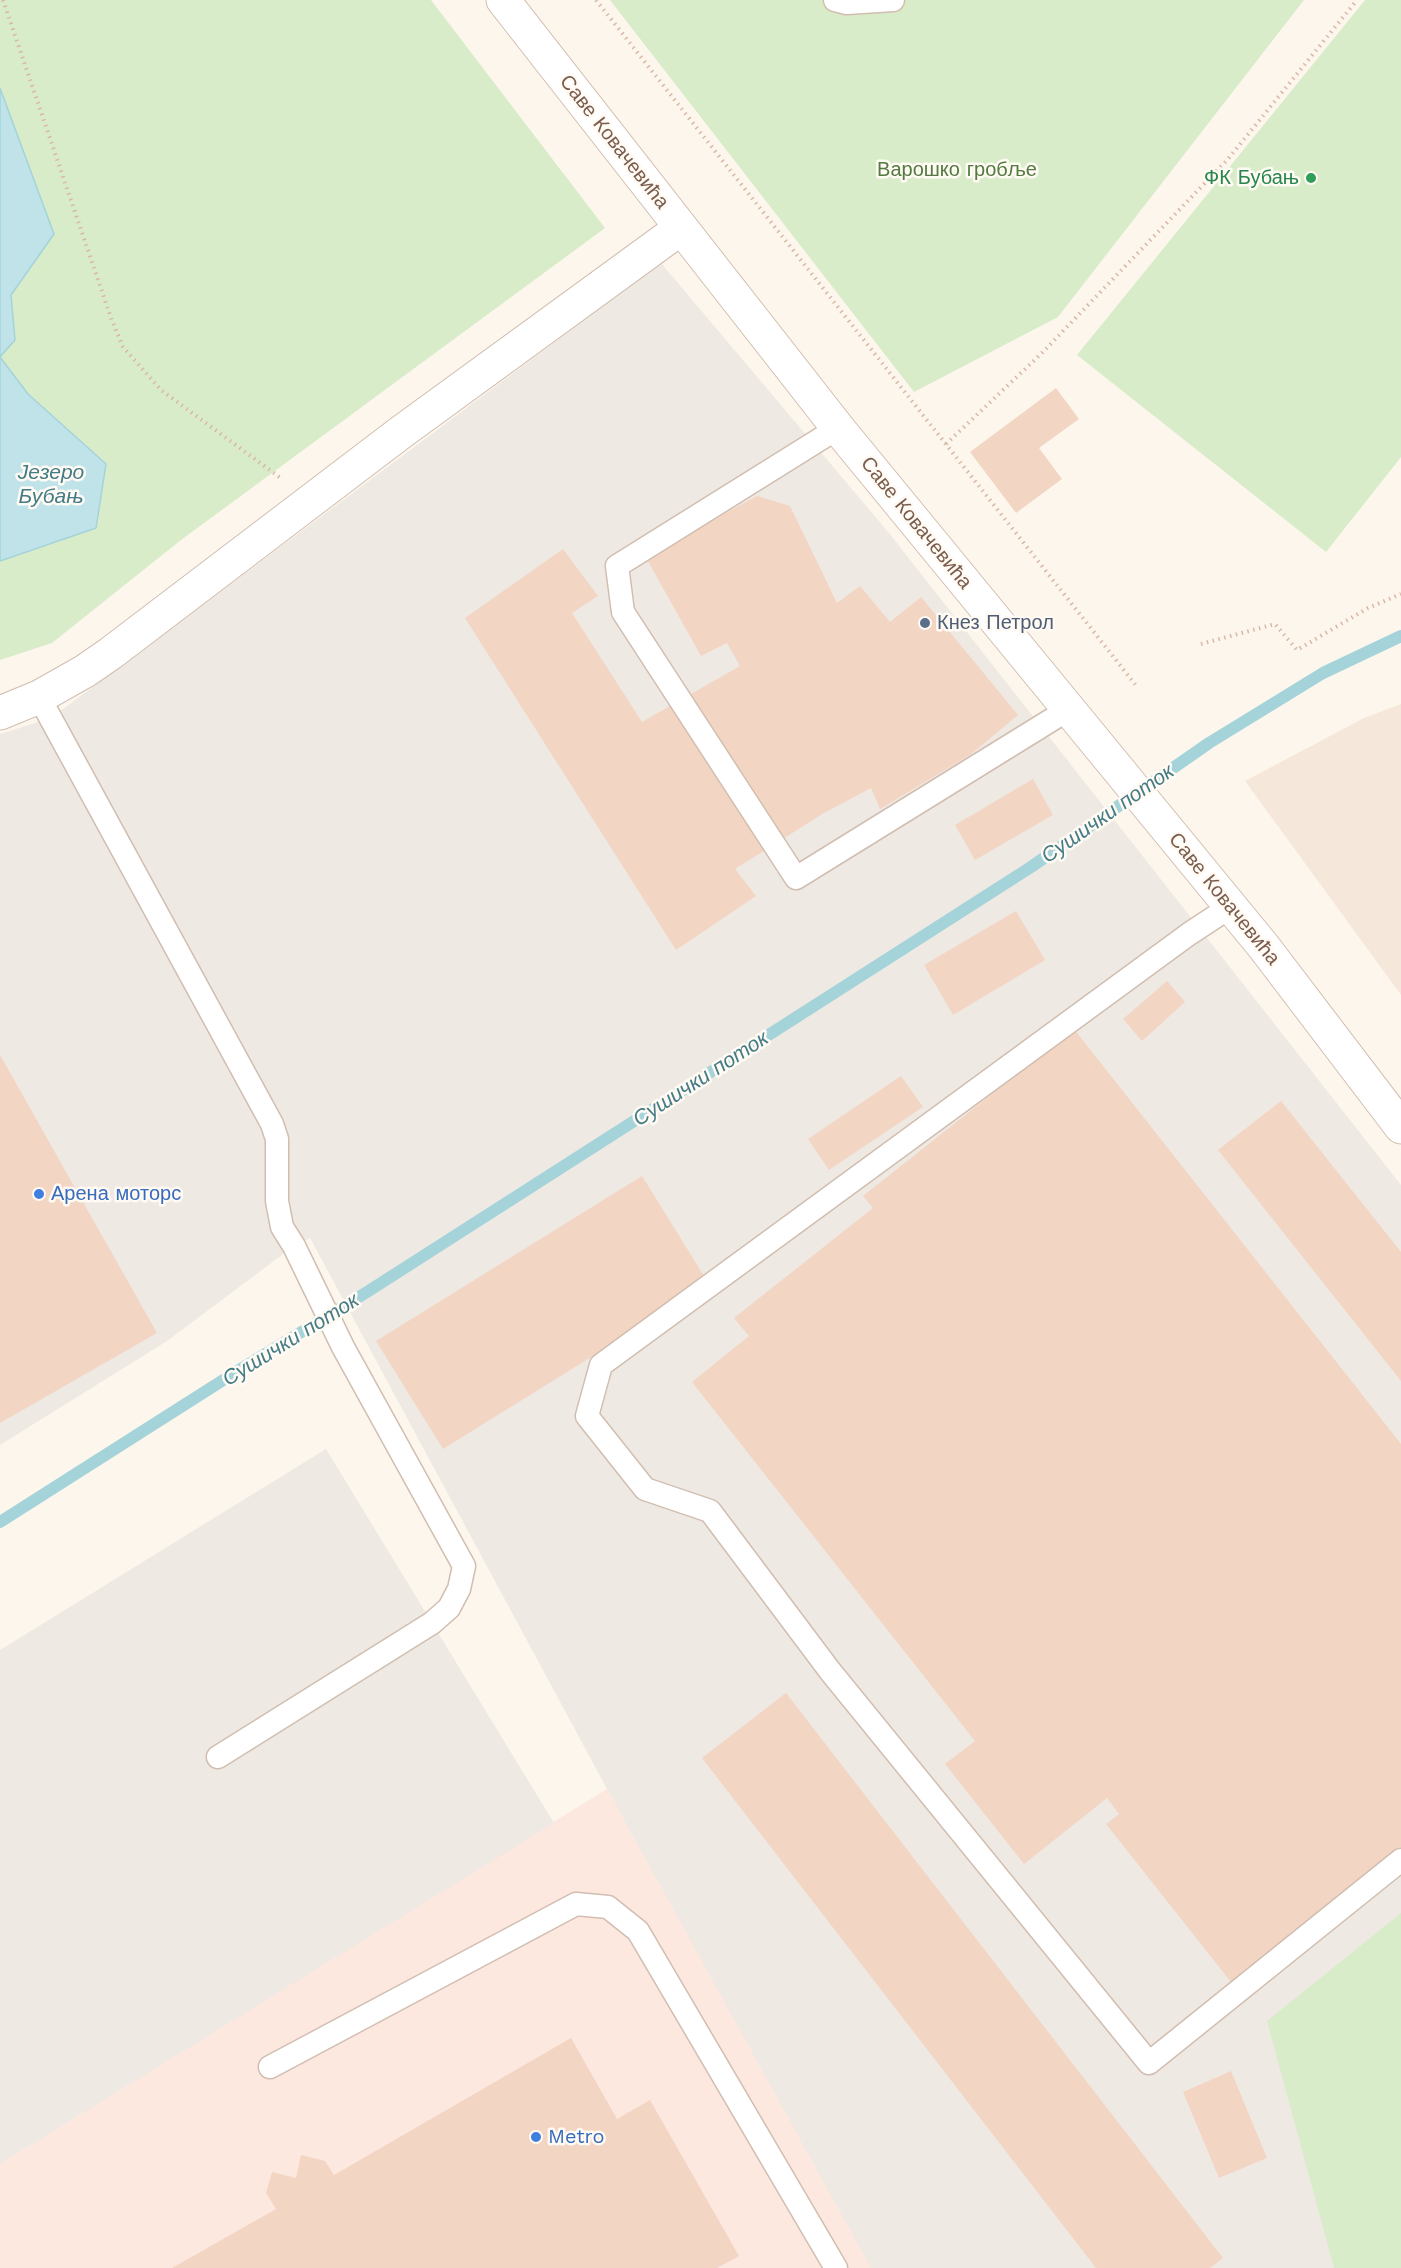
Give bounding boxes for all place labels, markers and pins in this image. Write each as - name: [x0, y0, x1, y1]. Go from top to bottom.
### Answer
- place label: ФК Бубањ: [1204, 166, 1299, 190]
- marker: ФК Бубањ: [1304, 171, 1318, 185]
- place label: Кнез Петрол: [937, 611, 1054, 635]
- marker: Кнез Петрол: [918, 616, 932, 630]
- place label: Арена моторс: [51, 1182, 181, 1206]
- marker: Арена моторс: [32, 1187, 46, 1201]
- place label: Metro: [548, 2125, 604, 2149]
- marker: Metro: [529, 2130, 543, 2144]

